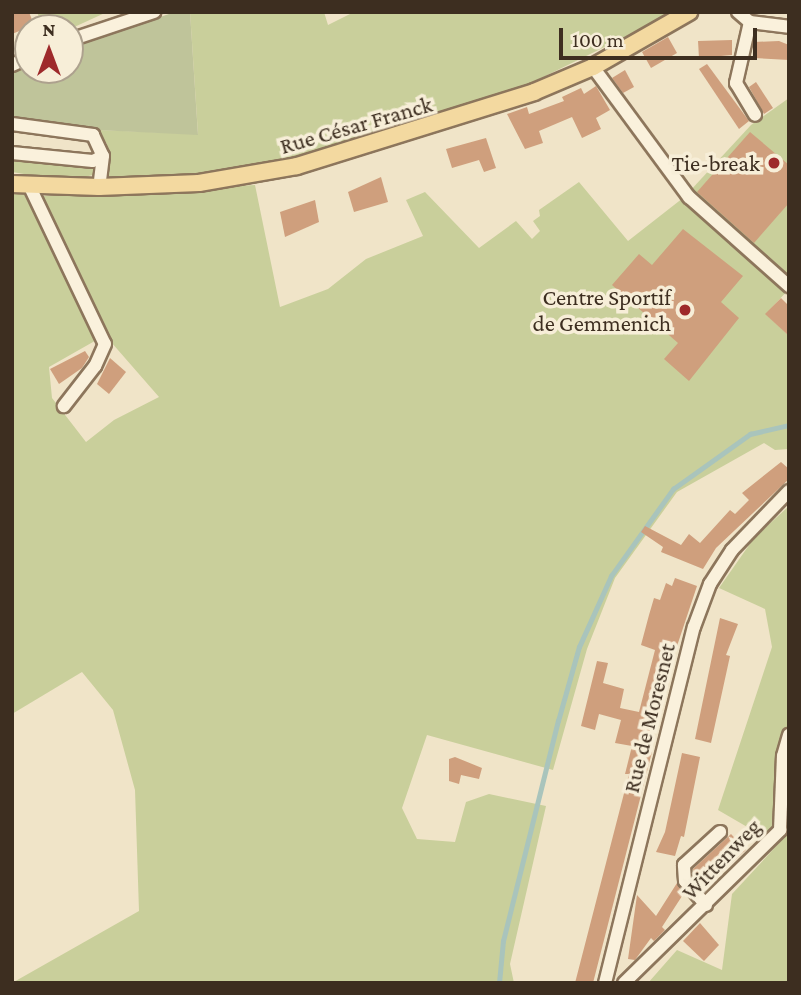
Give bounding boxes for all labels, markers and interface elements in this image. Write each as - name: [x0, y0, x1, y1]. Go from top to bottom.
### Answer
- north arrow: [14, 14, 84, 84]
- scale bar: [563, 14, 761, 58]
- text: N: [43, 19, 55, 40]
- text: 100 m: [572, 28, 624, 52]
- street label: Rue César Franck: [277, 90, 435, 160]
- place label: Tie-break: [672, 149, 760, 177]
- marker: Tie-break: [766, 155, 782, 171]
- place label: Centre Sportif de Gemmenich: [533, 283, 671, 337]
- marker: Centre Sportif de Gemmenich: [677, 302, 693, 318]
- street label: Rue de Moresnet: [617, 640, 681, 796]
- street label: Wittenweg: [676, 813, 766, 905]

